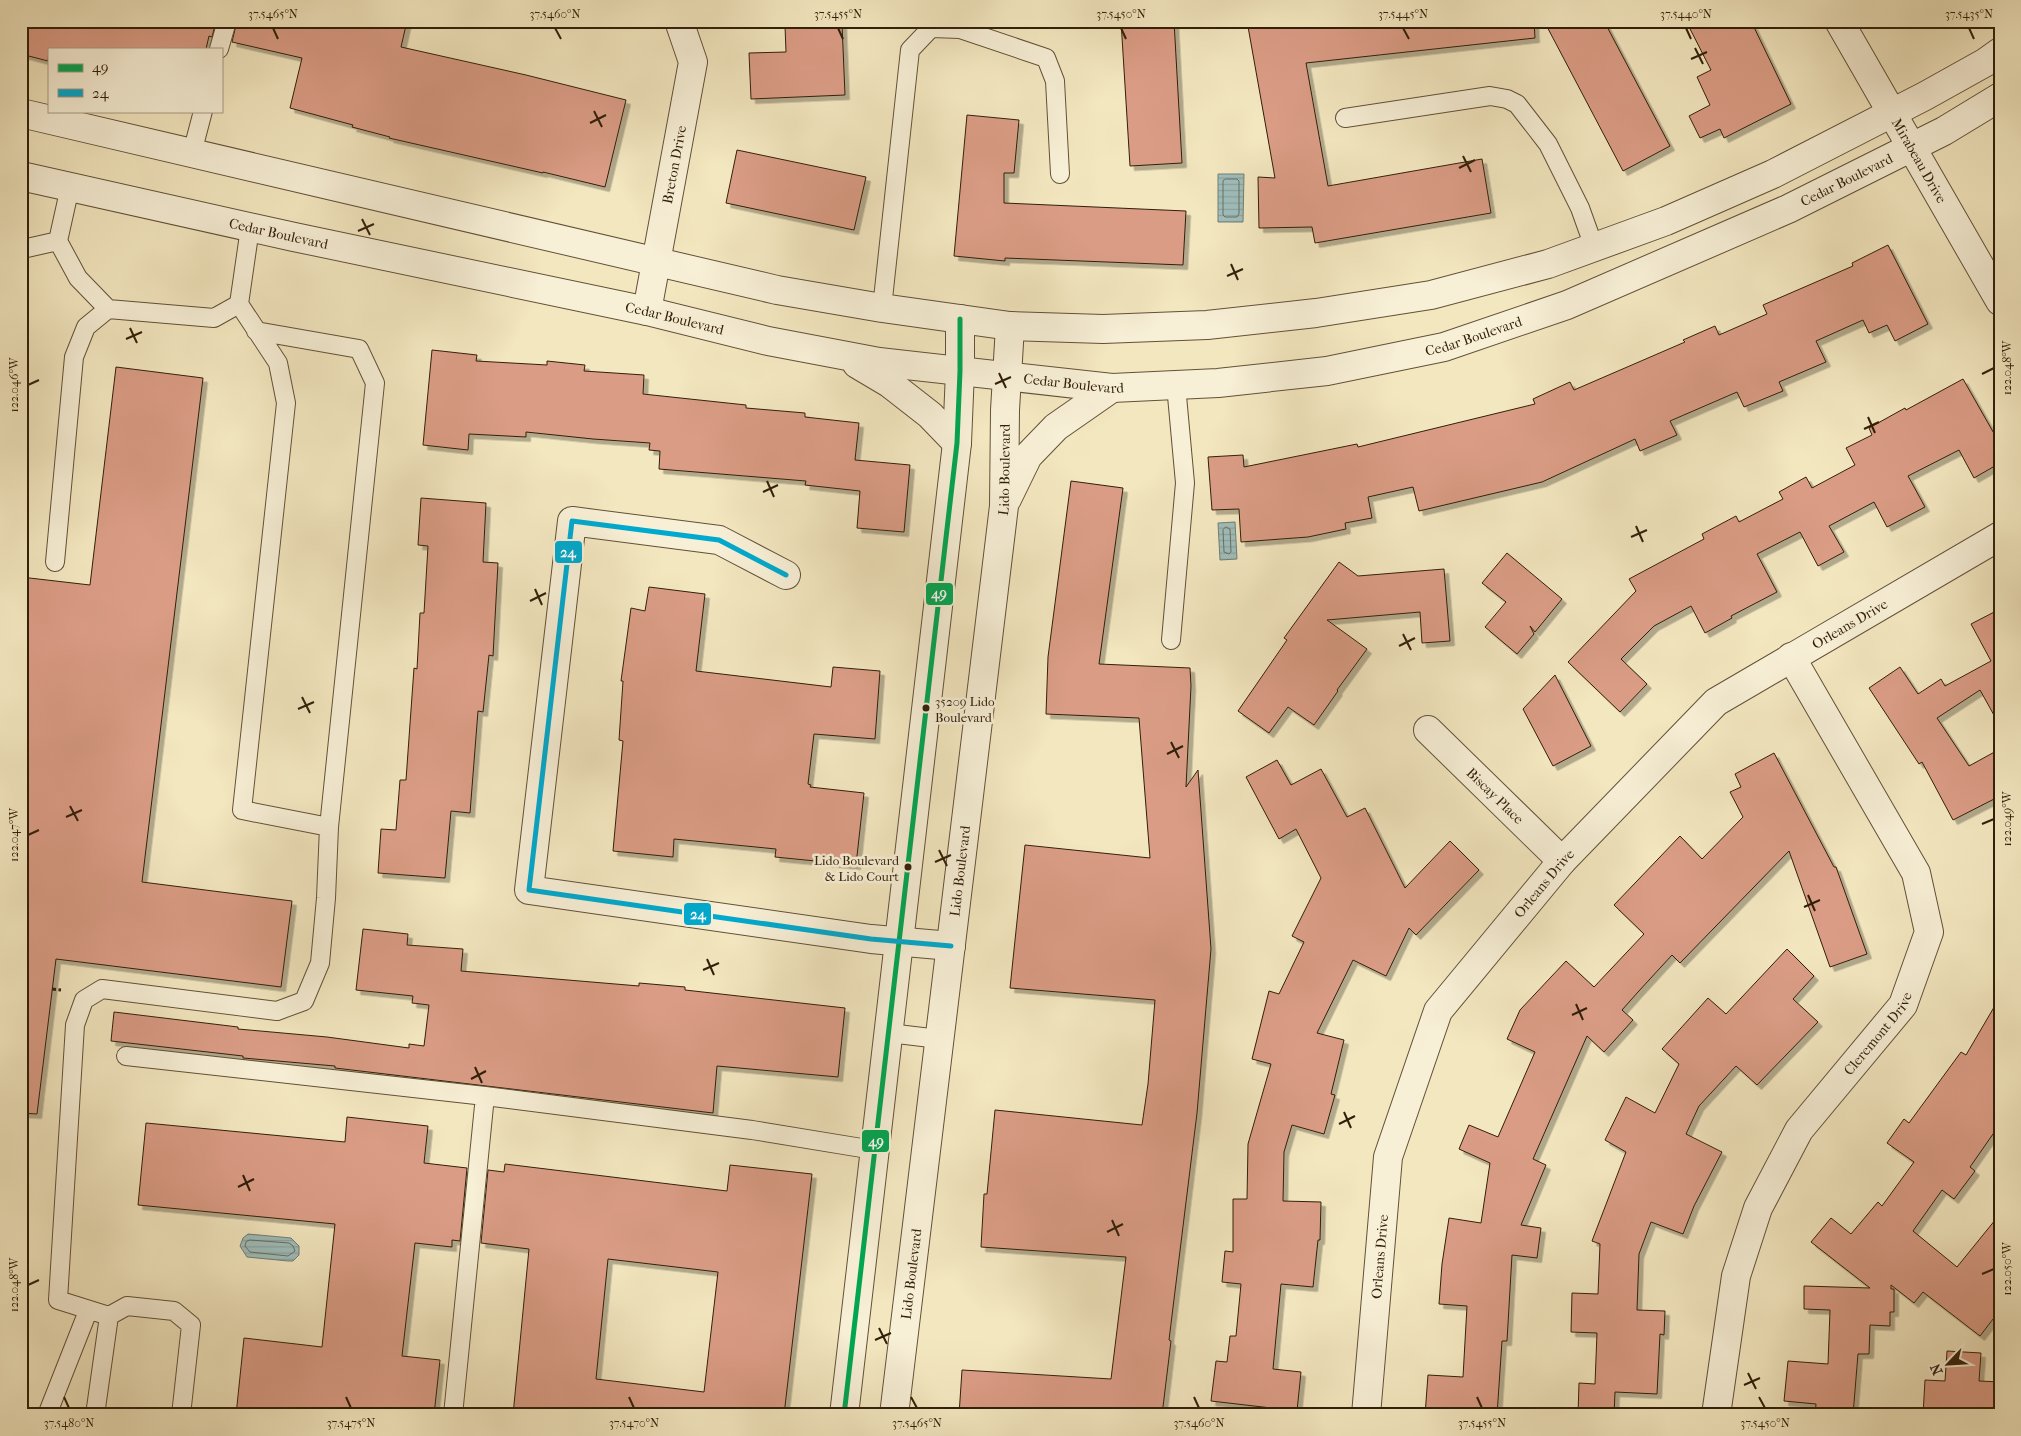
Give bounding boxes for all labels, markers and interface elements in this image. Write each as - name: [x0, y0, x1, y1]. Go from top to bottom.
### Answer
- text: 37.5465°N: [248, 7, 298, 21]
- text: 37.5460°N: [529, 7, 581, 21]
- text: 37.5455°N: [814, 7, 862, 21]
- text: 37.5450°N: [1096, 7, 1146, 21]
- text: 37.5445°N: [1378, 7, 1428, 21]
- text: 37.5440°N: [1660, 7, 1712, 21]
- text: 37.5435°N: [1945, 7, 1993, 21]
- legend: [48, 48, 222, 112]
- text: 49: [92, 58, 109, 76]
- text: 24: [92, 84, 110, 102]
- street label: Mirabeau Drive: [1888, 115, 1950, 206]
- street label: Breton Drive: [659, 124, 690, 205]
- street label: Cedar Boulevard: [1798, 150, 1896, 210]
- street label: Cedar Boulevard: [227, 215, 330, 253]
- street label: Cedar Boulevard: [624, 299, 726, 339]
- street label: Cedar Boulevard: [1424, 313, 1525, 360]
- text: 122.048°W: [2000, 339, 2014, 395]
- text: 122.046°W: [7, 356, 21, 413]
- street label: Cedar Boulevard: [1023, 370, 1125, 397]
- street label: Lido Boulevard: [995, 423, 1014, 516]
- line badge: 24: [554, 540, 583, 564]
- text: 24: [560, 544, 576, 561]
- line badge: 49: [925, 582, 954, 606]
- text: 49: [930, 585, 947, 602]
- street label: Orleans Drive: [1809, 596, 1891, 653]
- place label: 35209 Lido Boulevard: [935, 694, 995, 725]
- marker: 35209 Lido Boulevard: [921, 703, 931, 713]
- street label: Biscay Place: [1463, 764, 1527, 828]
- text: 122.049°W: [2000, 790, 2014, 846]
- text: 122.047°W: [7, 807, 21, 862]
- street label: Lido Boulevard: [946, 824, 974, 918]
- street label: Orleans Drive: [1510, 846, 1578, 922]
- place label: Lido Boulevard & Lido Court: [814, 853, 900, 884]
- marker: Lido Boulevard & Lido Court: [903, 862, 913, 872]
- line badge: 24: [683, 902, 712, 926]
- text: 24: [690, 906, 706, 923]
- street label: Cleremont Drive: [1840, 990, 1916, 1079]
- line badge: 49: [861, 1129, 890, 1153]
- text: 49: [867, 1133, 884, 1150]
- street label: Orleans Drive: [1368, 1214, 1392, 1300]
- street label: Lido Boulevard: [898, 1227, 926, 1321]
- text: 122.050°W: [2000, 1241, 2014, 1296]
- text: 122.048°W: [7, 1256, 21, 1312]
- north arrow: [1924, 1338, 1974, 1388]
- text: N: [1927, 1361, 1947, 1378]
- text: 37.5480°N: [44, 1416, 94, 1430]
- text: 37.5475°N: [327, 1416, 375, 1430]
- text: 37.5470°N: [609, 1416, 659, 1430]
- text: 37.5465°N: [892, 1416, 942, 1430]
- text: 37.5460°N: [1173, 1416, 1225, 1430]
- text: 37.5455°N: [1458, 1416, 1506, 1430]
- text: 37.5450°N: [1740, 1416, 1790, 1430]

